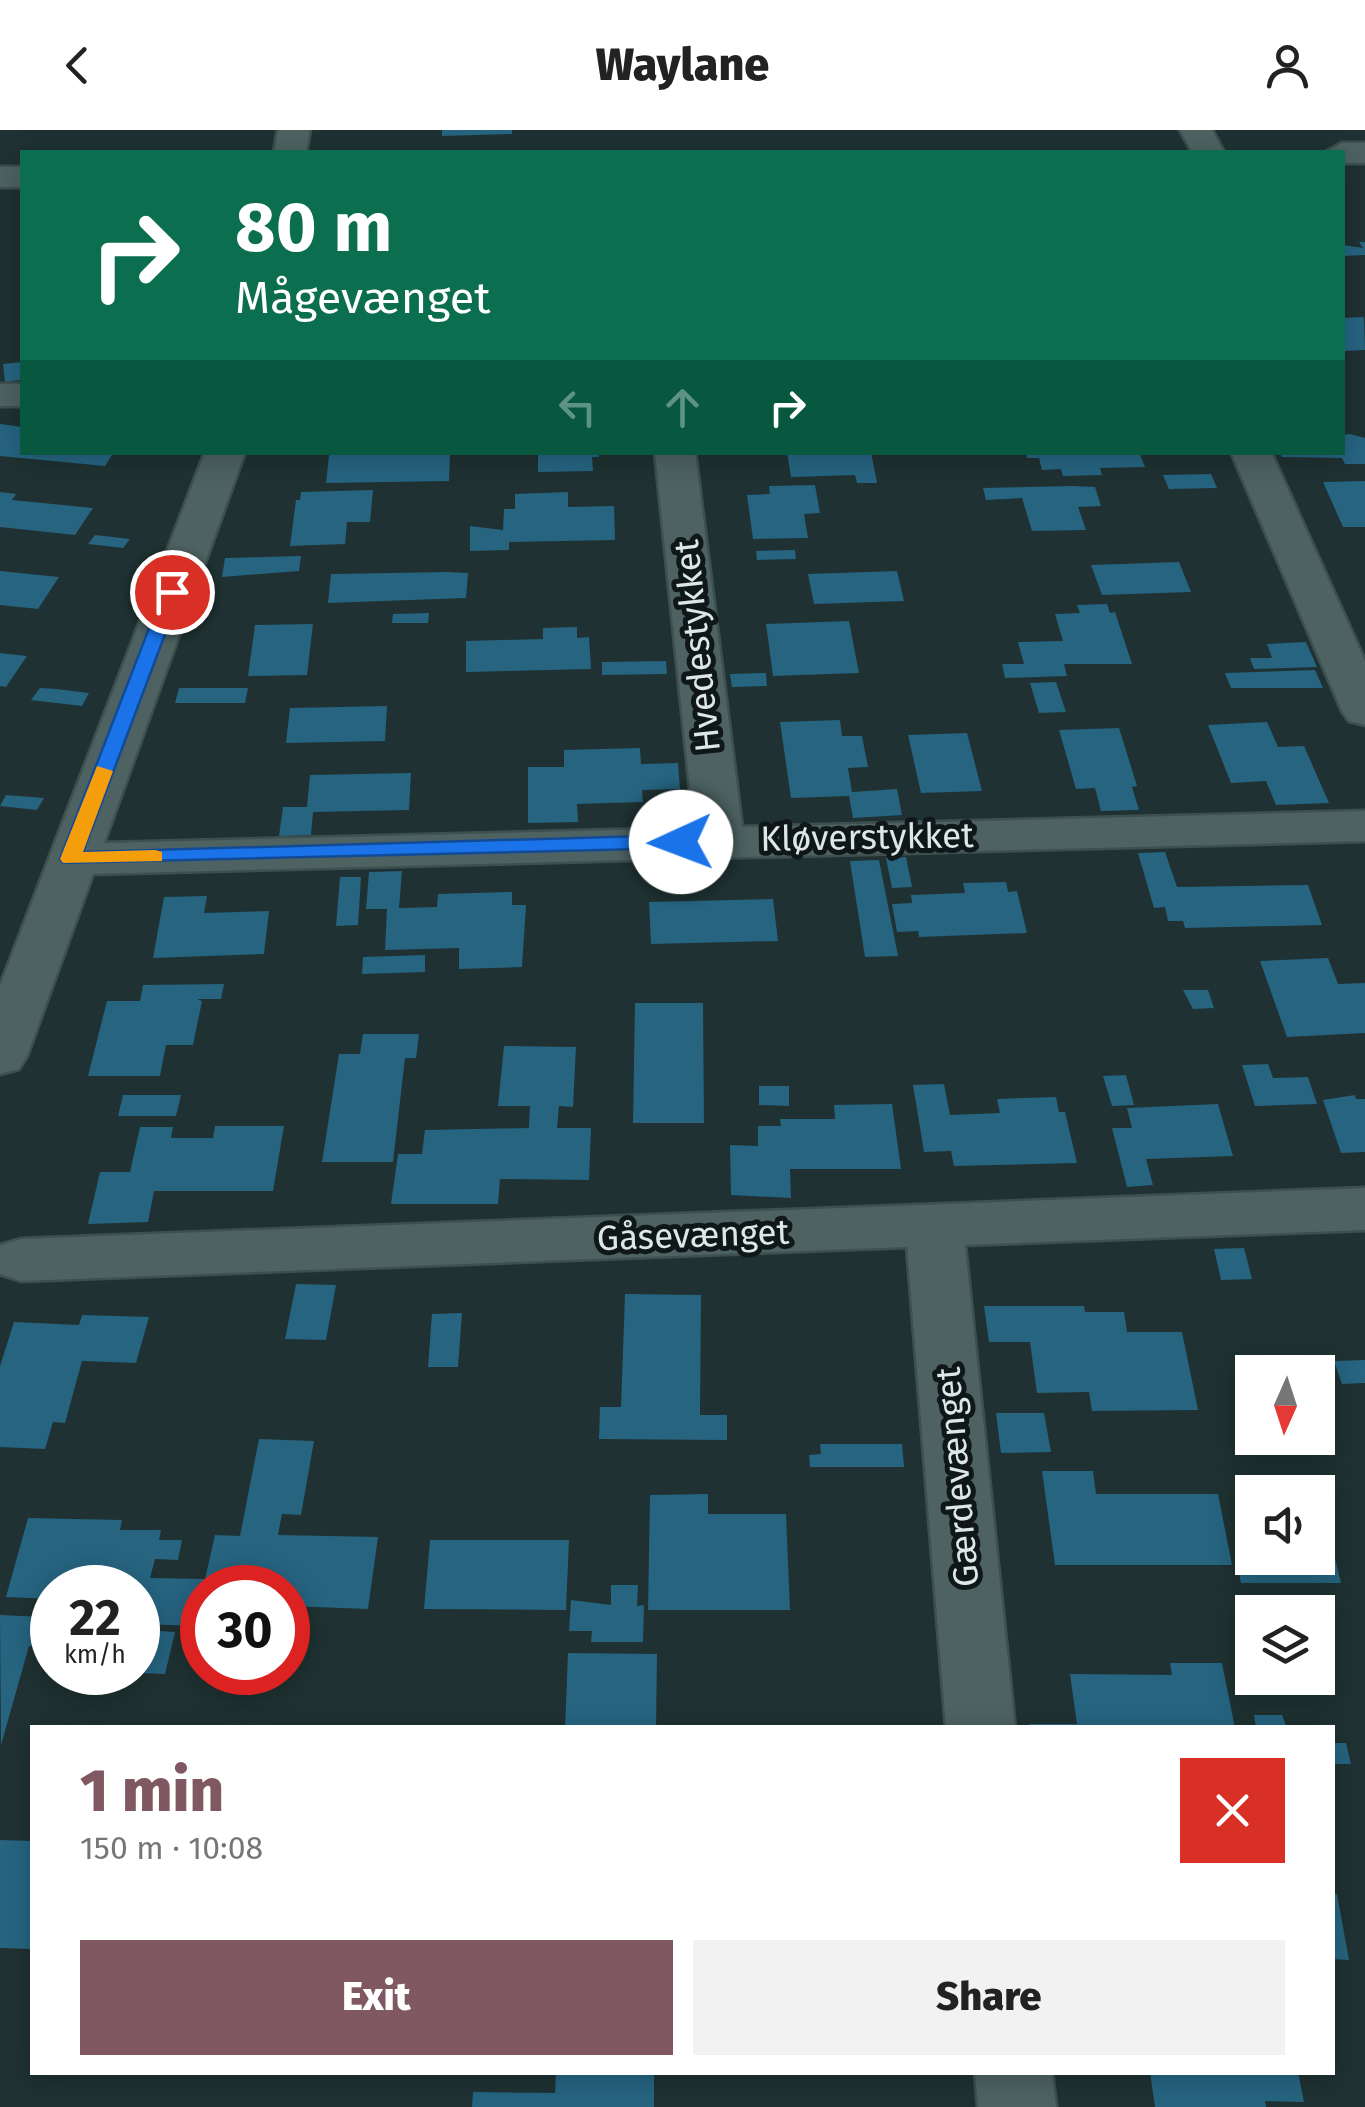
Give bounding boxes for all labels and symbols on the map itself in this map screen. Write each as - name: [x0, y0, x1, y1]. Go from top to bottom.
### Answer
- street label: Hvedestykket: [665, 537, 729, 754]
- pin: [130, 550, 215, 635]
- position arrow: [629, 790, 733, 894]
- street label: Kløverstykket: [760, 814, 974, 860]
- street label: Gåsevænget: [596, 1211, 790, 1259]
- north arrow: [1235, 1355, 1335, 1455]
- street label: Gærdevænget: [926, 1365, 988, 1589]
- speed limit sign: 30: [180, 1565, 310, 1695]

